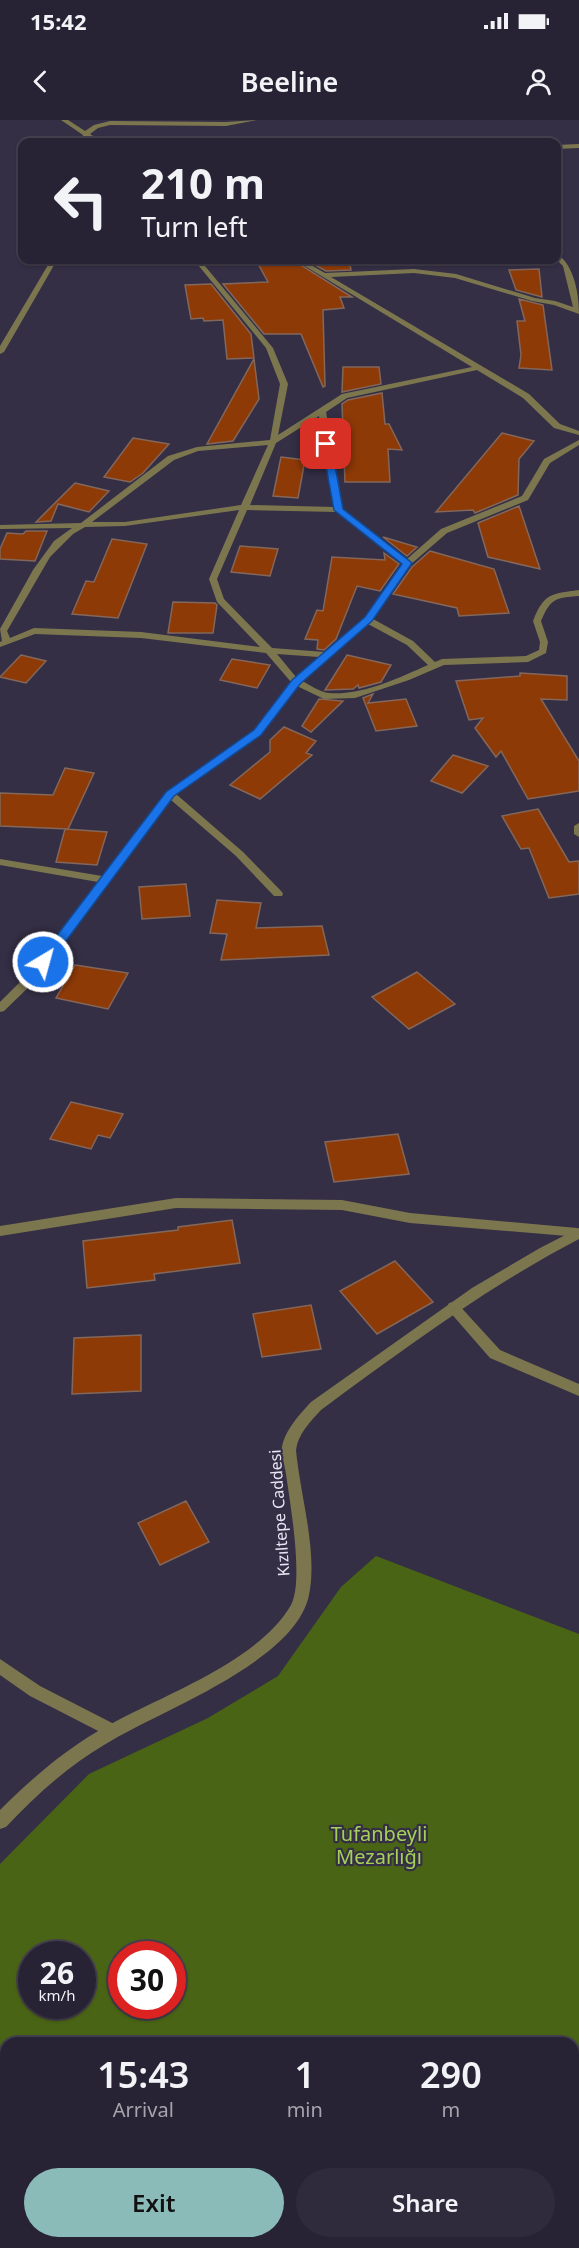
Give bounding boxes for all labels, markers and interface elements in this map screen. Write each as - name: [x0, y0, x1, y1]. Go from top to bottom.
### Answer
- text: 15:42: [30, 6, 87, 36]
- text: Beeline: [241, 63, 338, 100]
- icon: back: [24, 65, 57, 98]
- icon: person: [522, 65, 555, 98]
- text: 210 m: [141, 154, 265, 211]
- icon: left: [42, 162, 120, 240]
- text: Turn left: [141, 208, 247, 245]
- pin: [300, 418, 351, 469]
- icon: arrive: [309, 427, 342, 460]
- position arrow: [11, 930, 75, 994]
- street label: Kızıltepe Caddesi: [264, 1449, 294, 1577]
- park label: Tufanbeyli Mezarlığı: [331, 1820, 427, 1870]
- speed limit sign: 30: [108, 1941, 186, 2019]
- text: 26: [40, 1952, 74, 1993]
- text: km/h: [39, 1985, 75, 2005]
- text: 15:43: [97, 2050, 189, 2099]
- text: 1: [294, 2050, 315, 2099]
- text: 290: [420, 2050, 482, 2099]
- text: Arrival: [113, 2096, 174, 2123]
- text: min: [287, 2096, 323, 2123]
- text: m: [442, 2096, 460, 2123]
- button: Exit: [24, 2168, 284, 2237]
- button: Share: [296, 2168, 555, 2237]

